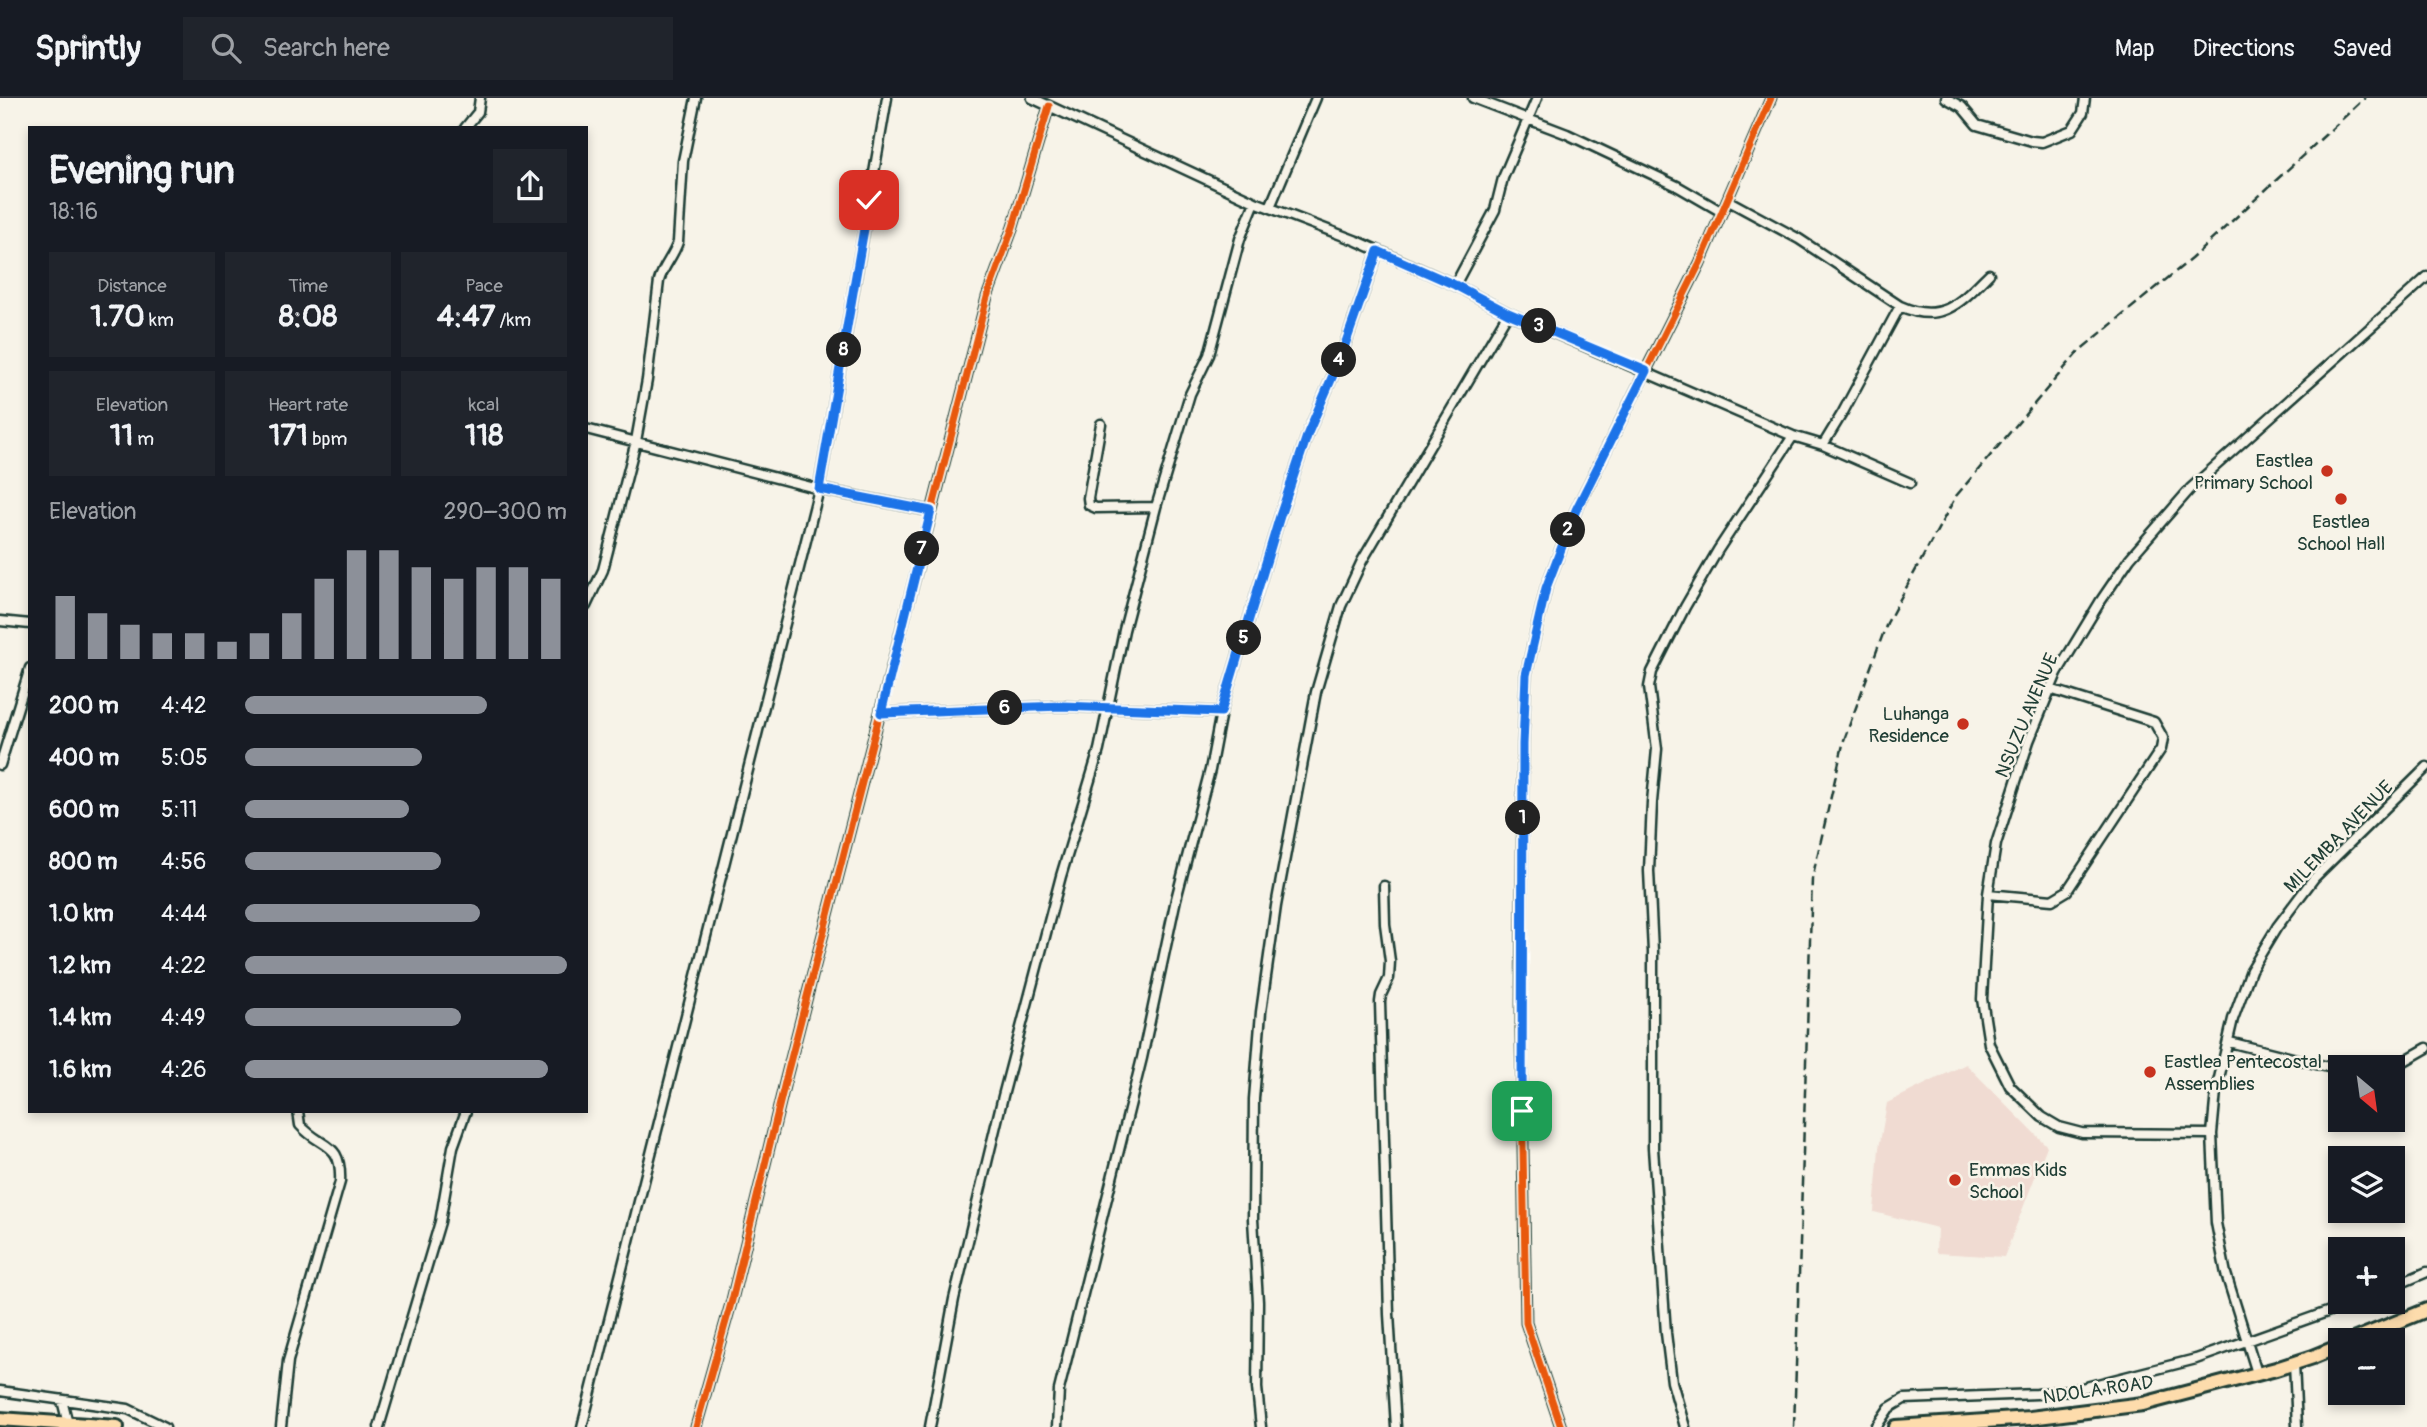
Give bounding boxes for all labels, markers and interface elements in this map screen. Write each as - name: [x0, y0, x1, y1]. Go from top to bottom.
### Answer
- search box: [183, 17, 673, 80]
- text: Sprintly: [35, 28, 141, 69]
- icon: search: [207, 29, 245, 67]
- text: Search here: [263, 32, 390, 64]
- text: Map: [2115, 34, 2155, 63]
- text: Directions: [2193, 34, 2294, 63]
- text: Saved: [2332, 34, 2392, 63]
- text: Evening run: [49, 147, 235, 195]
- button: share: [493, 149, 567, 223]
- pin: [839, 170, 899, 230]
- icon: check: [850, 181, 888, 219]
- text: 18:16: [49, 197, 98, 226]
- text: Distance: [97, 274, 167, 298]
- text: Time: [288, 274, 328, 298]
- text: Pace: [465, 274, 503, 298]
- text: 1.70: [90, 298, 145, 335]
- text: 8:08: [279, 298, 337, 335]
- text: 4:47: [437, 298, 495, 335]
- text: km: [145, 308, 174, 332]
- text: /km: [495, 308, 531, 332]
- pin: 3: [1522, 308, 1556, 344]
- text: 3: [1533, 313, 1544, 337]
- pin: 8: [826, 332, 862, 368]
- text: 8: [839, 337, 848, 361]
- pin: 4: [1322, 342, 1356, 378]
- text: 4: [1333, 347, 1344, 371]
- text: Elevation: [96, 393, 168, 417]
- text: Heart rate: [268, 393, 348, 417]
- text: kcal: [469, 393, 499, 417]
- text: 11: [110, 417, 133, 454]
- text: 171: [269, 417, 308, 454]
- text: 118: [465, 417, 503, 454]
- text: m: [133, 427, 154, 451]
- text: bpm: [308, 427, 347, 451]
- place label: Eastlea Primary School: [2194, 449, 2313, 495]
- marker: Eastlea Primary School: [2319, 463, 2335, 479]
- marker: Eastlea School Hall: [2333, 491, 2349, 507]
- text: Elevation: [49, 497, 137, 526]
- text: 290–300 m: [443, 497, 567, 526]
- place label: Eastlea School Hall: [2297, 510, 2385, 556]
- pin: 2: [1550, 512, 1586, 548]
- text: 2: [1562, 517, 1573, 541]
- pin: 7: [904, 532, 940, 566]
- text: 7: [916, 536, 927, 560]
- pin: 5: [1226, 620, 1262, 656]
- text: 5: [1238, 625, 1249, 649]
- street label: NSUZU AVENUE: [1990, 649, 2064, 781]
- pin: 6: [988, 690, 1023, 726]
- text: 200 m: [49, 691, 119, 720]
- text: 4:42: [161, 691, 207, 720]
- text: 6: [999, 695, 1010, 719]
- place label: Luhanga Residence: [1868, 702, 1950, 748]
- marker: Luhanga Residence: [1955, 716, 1971, 732]
- text: 400 m: [49, 743, 119, 772]
- text: 5:05: [161, 743, 208, 772]
- street label: MILEMBA AVENUE: [2279, 775, 2399, 898]
- text: 600 m: [49, 795, 119, 824]
- text: 5:11: [161, 795, 198, 824]
- pin: 1: [1506, 800, 1540, 836]
- text: 1: [1519, 805, 1526, 829]
- text: 800 m: [49, 847, 117, 876]
- text: 4:56: [161, 847, 206, 876]
- text: 1.0 km: [49, 899, 114, 928]
- text: 4:44: [161, 899, 207, 928]
- text: 1.2 km: [49, 951, 111, 980]
- text: 4:22: [161, 951, 206, 980]
- text: 1.4 km: [49, 1003, 111, 1032]
- text: 4:49: [161, 1003, 206, 1032]
- place label: Eastlea Pentecostal Assemblies: [2164, 1050, 2322, 1096]
- text: 1.6 km: [49, 1055, 111, 1084]
- text: 4:26: [161, 1055, 207, 1084]
- north arrow: [2328, 1055, 2404, 1132]
- map controls: [2328, 1055, 2405, 1405]
- marker: Eastlea Pentecostal Assemblies: [2142, 1064, 2158, 1080]
- pin: [1492, 1081, 1552, 1141]
- icon: arrive: [1503, 1092, 1541, 1130]
- button: layers: [2328, 1146, 2405, 1223]
- place label: Emmas Kids School: [1969, 1158, 2067, 1204]
- marker: Emmas Kids School: [1947, 1172, 1963, 1188]
- button: +: [2328, 1237, 2405, 1314]
- button: −: [2328, 1328, 2405, 1405]
- street label: NDOLA ROAD: [2041, 1370, 2155, 1410]

